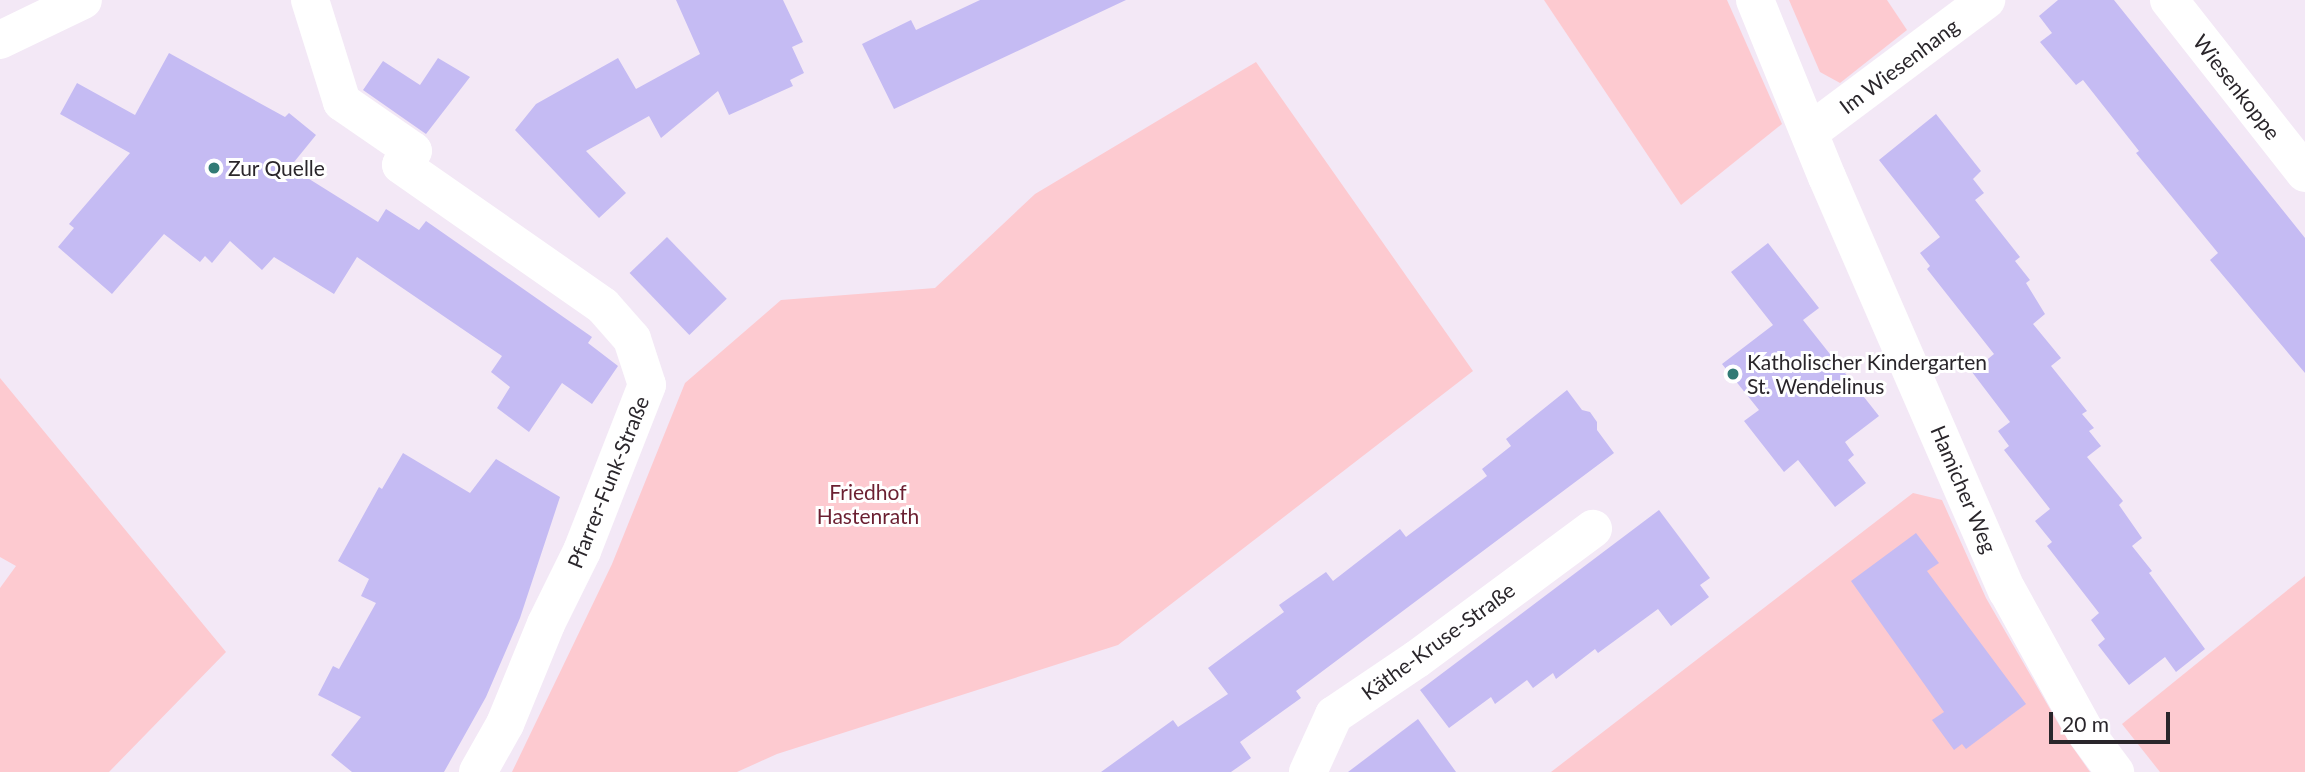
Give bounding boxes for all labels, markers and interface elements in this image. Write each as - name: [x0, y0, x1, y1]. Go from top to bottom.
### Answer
- street label: Im Wiesenhang: [1834, 13, 1964, 119]
- street label: Wiesenkoppe: [2188, 29, 2286, 145]
- place label: Zur Quelle: [228, 155, 325, 181]
- marker: Zur Quelle: [206, 160, 222, 176]
- place label: Katholischer Kindergarten St. Wendelinus: [1747, 349, 1987, 399]
- marker: Katholischer Kindergarten St. Wendelinus: [1725, 366, 1741, 382]
- street label: Pfarrer-Funk-Straße: [562, 392, 654, 572]
- street label: Hamicher Weg: [1926, 421, 2002, 557]
- park label: Friedhof Hastenrath: [817, 479, 919, 529]
- street label: Käthe-Kruse-Straße: [1357, 577, 1519, 705]
- scale bar: [2053, 698, 2174, 742]
- text: 20 m: [2062, 711, 2109, 736]

